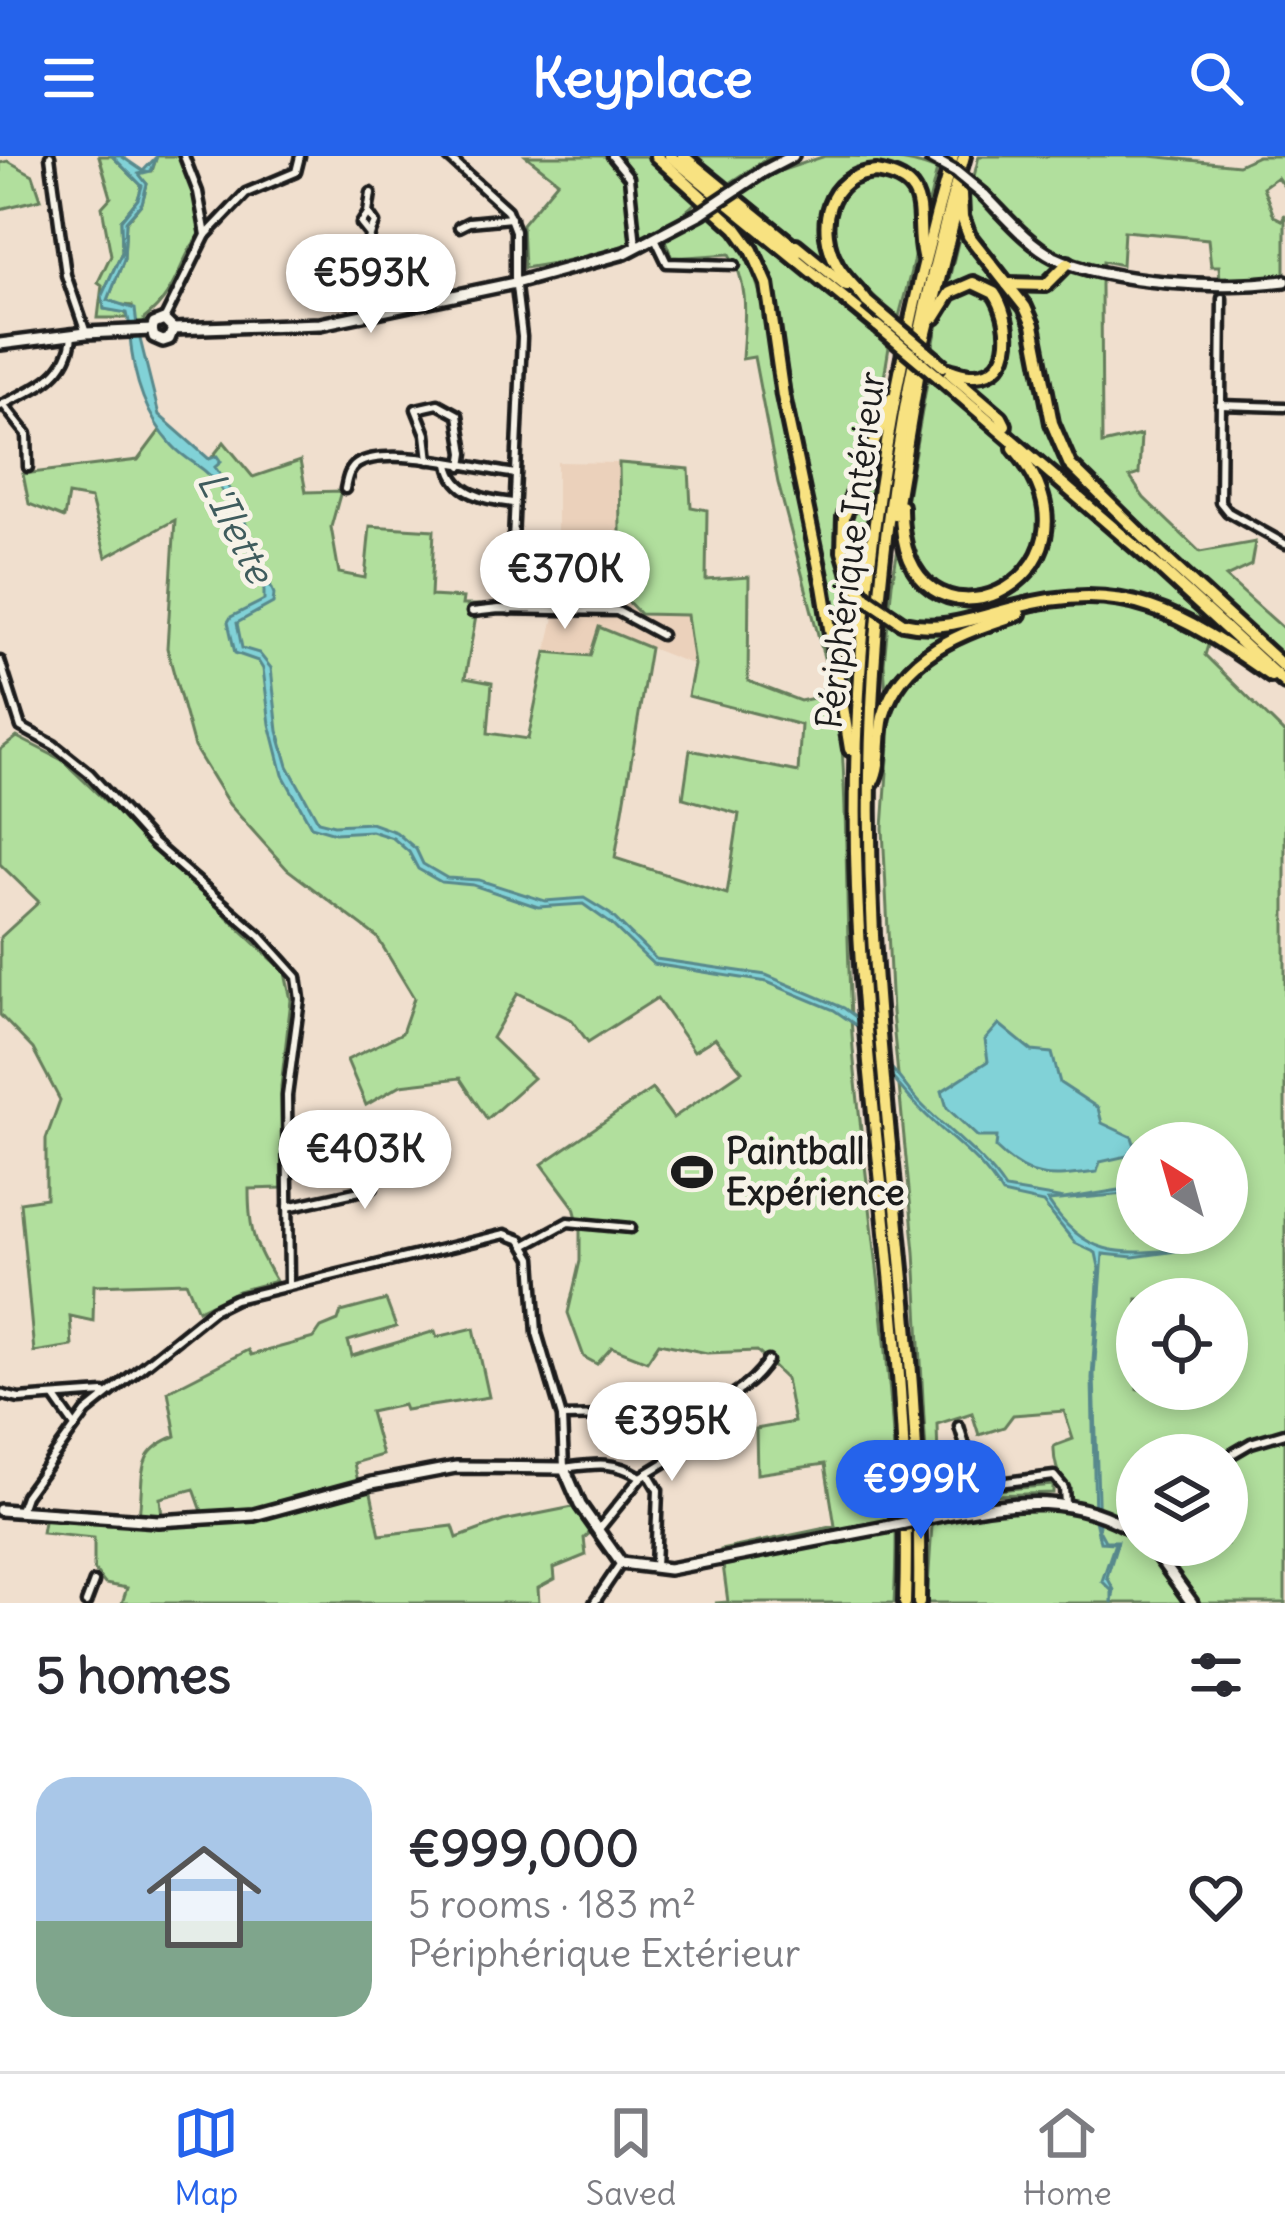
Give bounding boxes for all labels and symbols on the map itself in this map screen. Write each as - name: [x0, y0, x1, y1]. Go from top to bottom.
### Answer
- pin: €593K: [287, 234, 455, 336]
- street label: Périphérique Intérieur: [806, 369, 895, 731]
- water label: L'Ilette: [187, 463, 286, 594]
- pin: €370K: [481, 530, 649, 632]
- pin: €403K: [281, 1110, 449, 1212]
- north arrow: [1116, 1122, 1248, 1254]
- place label: Paintball Expérience: [726, 1129, 905, 1215]
- sports icon: Paintball Expérience: [669, 1149, 715, 1195]
- pin: €395K: [588, 1382, 756, 1484]
- pin: €999K: [837, 1440, 1005, 1542]

